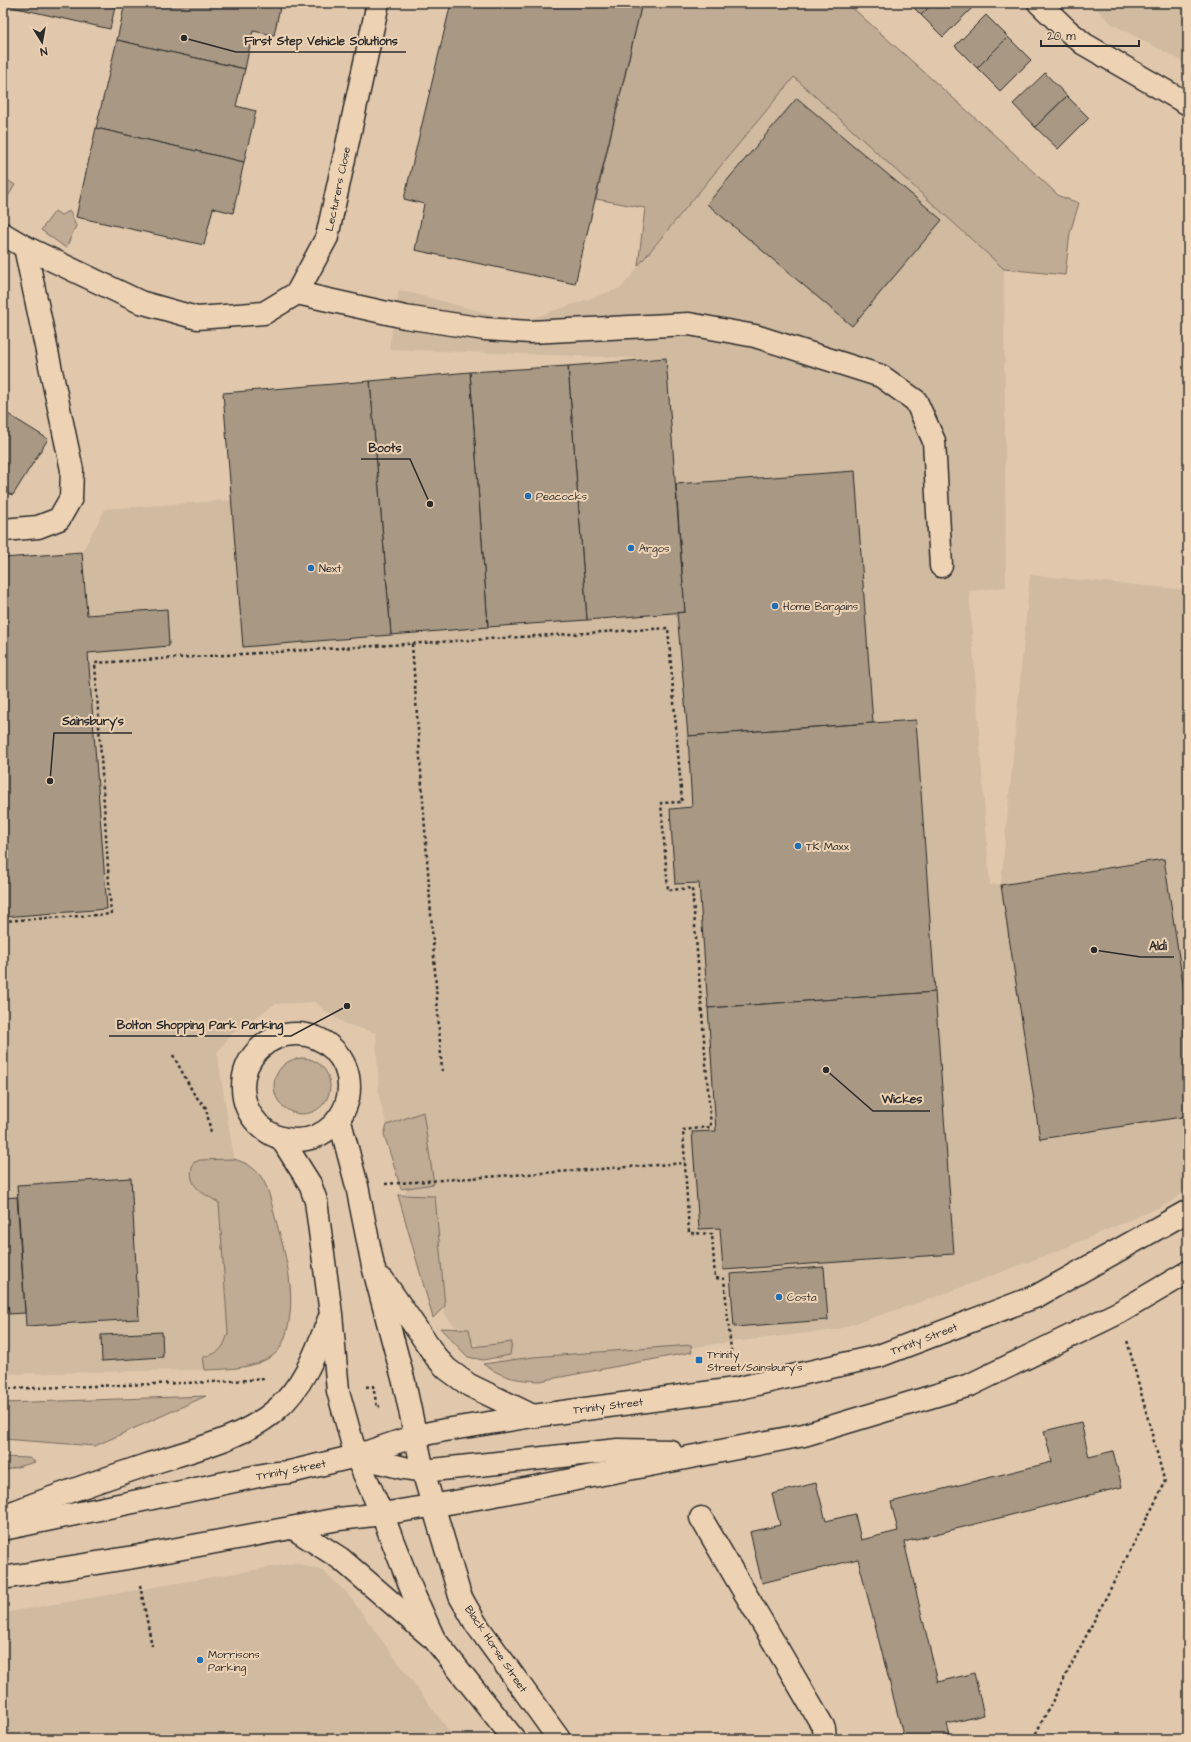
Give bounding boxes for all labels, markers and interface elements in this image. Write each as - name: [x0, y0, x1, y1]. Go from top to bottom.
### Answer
- north arrow: [22, 22, 62, 62]
- scale bar: [1041, 22, 1139, 48]
- callout: First Step Vehicle Solutions: [236, 28, 406, 52]
- text: 20 m: [1047, 28, 1076, 45]
- text: First Step Vehicle Solutions: [244, 33, 398, 51]
- text: N: [39, 43, 49, 59]
- street label: Lecturers Close: [322, 145, 354, 233]
- callout: Boots: [361, 435, 410, 459]
- text: Boots: [369, 440, 401, 457]
- place label: Peacocks: [536, 489, 587, 504]
- marker: Peacocks: [523, 491, 533, 501]
- place label: Argos: [639, 541, 670, 557]
- marker: Argos: [626, 543, 636, 553]
- place label: Next: [319, 561, 342, 576]
- marker: Next: [306, 563, 316, 573]
- place label: Home Bargains: [783, 599, 859, 615]
- marker: Home Bargains: [770, 601, 780, 611]
- callout: Sainsbury's: [54, 709, 132, 733]
- text: Sainsbury's: [61, 713, 124, 731]
- place label: TK Maxx: [806, 839, 850, 854]
- marker: TK Maxx: [793, 841, 803, 851]
- callout: Aldi: [1141, 933, 1174, 957]
- text: Aldi: [1149, 938, 1167, 955]
- callout: Bolton Shopping Park Parking: [109, 1012, 291, 1036]
- text: Bolton Shopping Park Parking: [117, 1017, 284, 1036]
- callout: Wickes: [873, 1087, 930, 1111]
- text: Wickes: [881, 1091, 922, 1108]
- place label: Costa: [787, 1290, 817, 1305]
- marker: Costa: [774, 1292, 784, 1302]
- street label: Trinity Street: [888, 1319, 961, 1360]
- place label: Trinity Street/Sainsbury's: [707, 1347, 803, 1376]
- marker: Trinity Street/Sainsbury's: [694, 1355, 704, 1365]
- street label: Trinity Street: [572, 1394, 645, 1419]
- street label: Trinity Street: [255, 1456, 328, 1485]
- street label: Black Horse Street: [461, 1603, 531, 1696]
- place label: Morrisons Parking: [208, 1647, 260, 1676]
- marker: Morrisons Parking: [195, 1655, 205, 1665]

